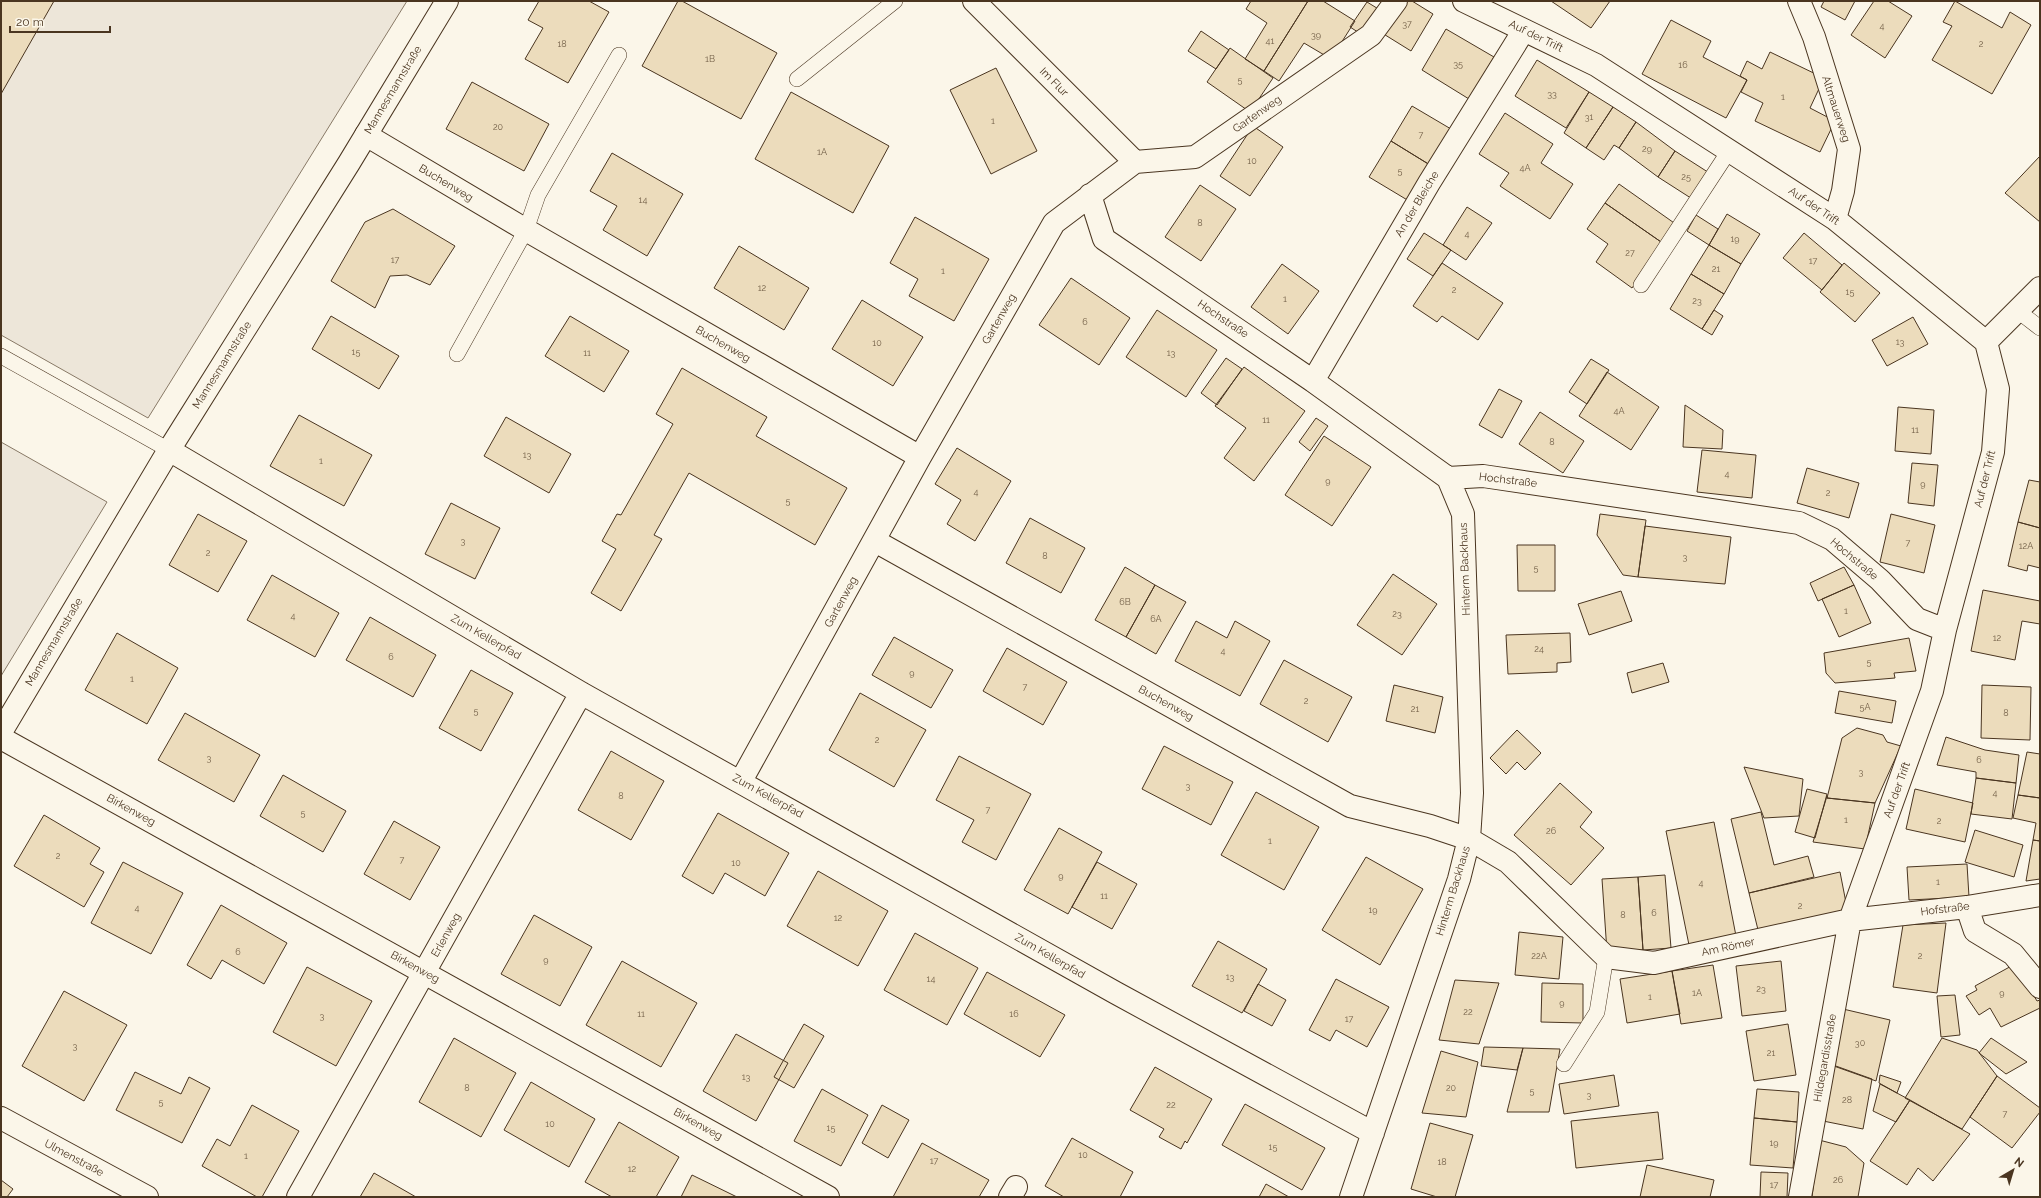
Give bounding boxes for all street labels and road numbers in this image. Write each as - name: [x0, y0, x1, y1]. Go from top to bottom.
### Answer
- street label: Auf der Trift: [1507, 17, 1566, 55]
- street label: Mannesmannstraße: [362, 43, 425, 136]
- street label: Im Flur: [1037, 65, 1071, 99]
- street label: Altmauerweg: [1819, 74, 1853, 144]
- street label: Gartenweg: [1230, 93, 1284, 135]
- street label: Buchenweg: [416, 162, 476, 204]
- street label: An der Bleiche: [1392, 168, 1442, 239]
- street label: Auf der Trift: [1786, 184, 1842, 228]
- street label: Gartenweg: [979, 291, 1019, 347]
- street label: Hochstraße: [1195, 297, 1251, 341]
- street label: Mannesmannstraße: [190, 318, 254, 411]
- street label: Buchenweg: [693, 323, 753, 365]
- street label: Auf der Trift: [1972, 449, 1998, 509]
- street label: Hochstraße: [1478, 470, 1538, 490]
- street label: Hinterm Backhaus: [1457, 522, 1473, 616]
- street label: Hochstraße: [1827, 535, 1881, 583]
- street label: Gartenweg: [822, 574, 860, 630]
- street label: Mannesmannstraße: [23, 595, 86, 688]
- street label: Zum Kellerpfad: [449, 612, 524, 662]
- street label: Buchenweg: [1136, 683, 1196, 723]
- street label: Auf der Trift: [1881, 760, 1913, 820]
- street label: Zum Kellerpfad: [730, 771, 806, 821]
- street label: Birkenweg: [104, 791, 158, 829]
- street label: Hinterm Backhaus: [1433, 845, 1473, 937]
- street label: Hofstraße: [1920, 899, 1971, 918]
- street label: Erlenweg: [429, 911, 463, 959]
- street label: Zum Kellerpfad: [1013, 931, 1088, 981]
- street label: Am Römer: [1700, 935, 1756, 959]
- street label: Birkenweg: [388, 948, 442, 986]
- street label: Hildegardisstraße: [1811, 1012, 1839, 1103]
- street label: Birkenweg: [671, 1105, 725, 1143]
- street label: Ulmenstraße: [42, 1137, 106, 1179]

